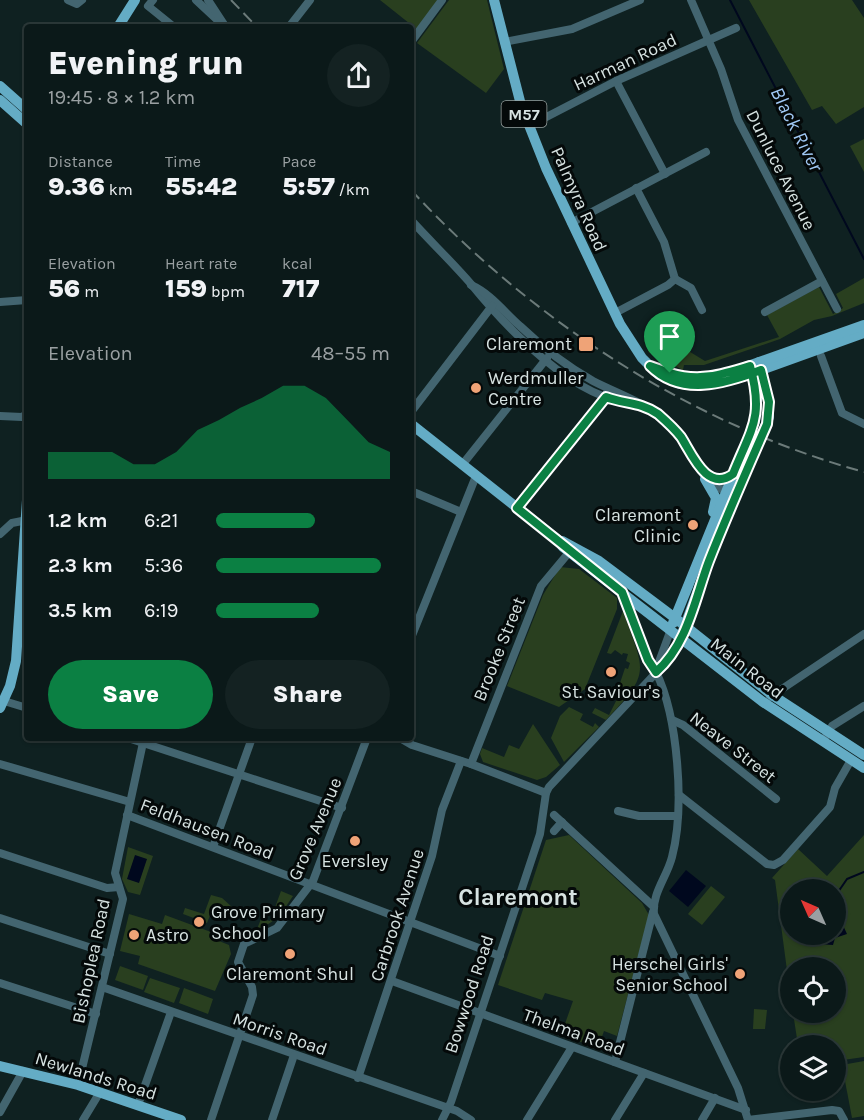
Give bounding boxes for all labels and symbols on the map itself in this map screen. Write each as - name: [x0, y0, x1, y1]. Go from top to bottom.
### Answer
- street label: Harman Road: [570, 28, 680, 96]
- water label: Black River: [766, 83, 828, 176]
- road number: M57: [502, 101, 546, 127]
- street label: Dunluce Avenue: [741, 106, 821, 234]
- street label: Palmyra Road: [546, 143, 612, 255]
- pin: [644, 311, 695, 373]
- place label: Claremont: [486, 333, 572, 355]
- marker: Claremont: [577, 335, 595, 353]
- place label: Werdmuller Centre: [488, 367, 584, 410]
- marker: Werdmuller Centre: [469, 381, 483, 395]
- place label: Claremont Clinic: [595, 504, 681, 547]
- marker: Claremont Clinic: [686, 518, 700, 532]
- street label: Brooke Street: [468, 593, 530, 704]
- street label: Main Road: [706, 633, 788, 703]
- marker: St. Saviour's: [604, 665, 618, 679]
- place label: St. Saviour's: [561, 681, 661, 703]
- street label: Neave Street: [685, 706, 781, 788]
- street label: Grove Avenue: [283, 774, 347, 884]
- street label: Feldhausen Road: [137, 793, 277, 865]
- marker: Eversley: [348, 834, 362, 848]
- street label: Carbrook Avenue: [365, 846, 429, 984]
- place label: Eversley: [321, 850, 389, 872]
- north arrow: [780, 879, 846, 945]
- district label: Claremont: [458, 883, 578, 911]
- street label: Bishoplea Road: [67, 897, 115, 1025]
- place label: Grove Primary School: [211, 901, 326, 944]
- marker: Grove Primary School: [192, 915, 206, 929]
- place label: Astro: [146, 924, 189, 946]
- marker: Astro: [127, 928, 141, 942]
- street label: Bowwood Road: [440, 932, 498, 1056]
- marker: Claremont Shul: [283, 947, 297, 961]
- place label: Herschel Girls' Senior School: [612, 953, 728, 996]
- place label: Claremont Shul: [226, 963, 354, 985]
- marker: Herschel Girls' Senior School: [733, 967, 747, 981]
- street label: Thelma Road: [520, 1003, 628, 1061]
- street label: Morris Road: [230, 1008, 330, 1060]
- street label: Newlands Road: [32, 1047, 160, 1105]

